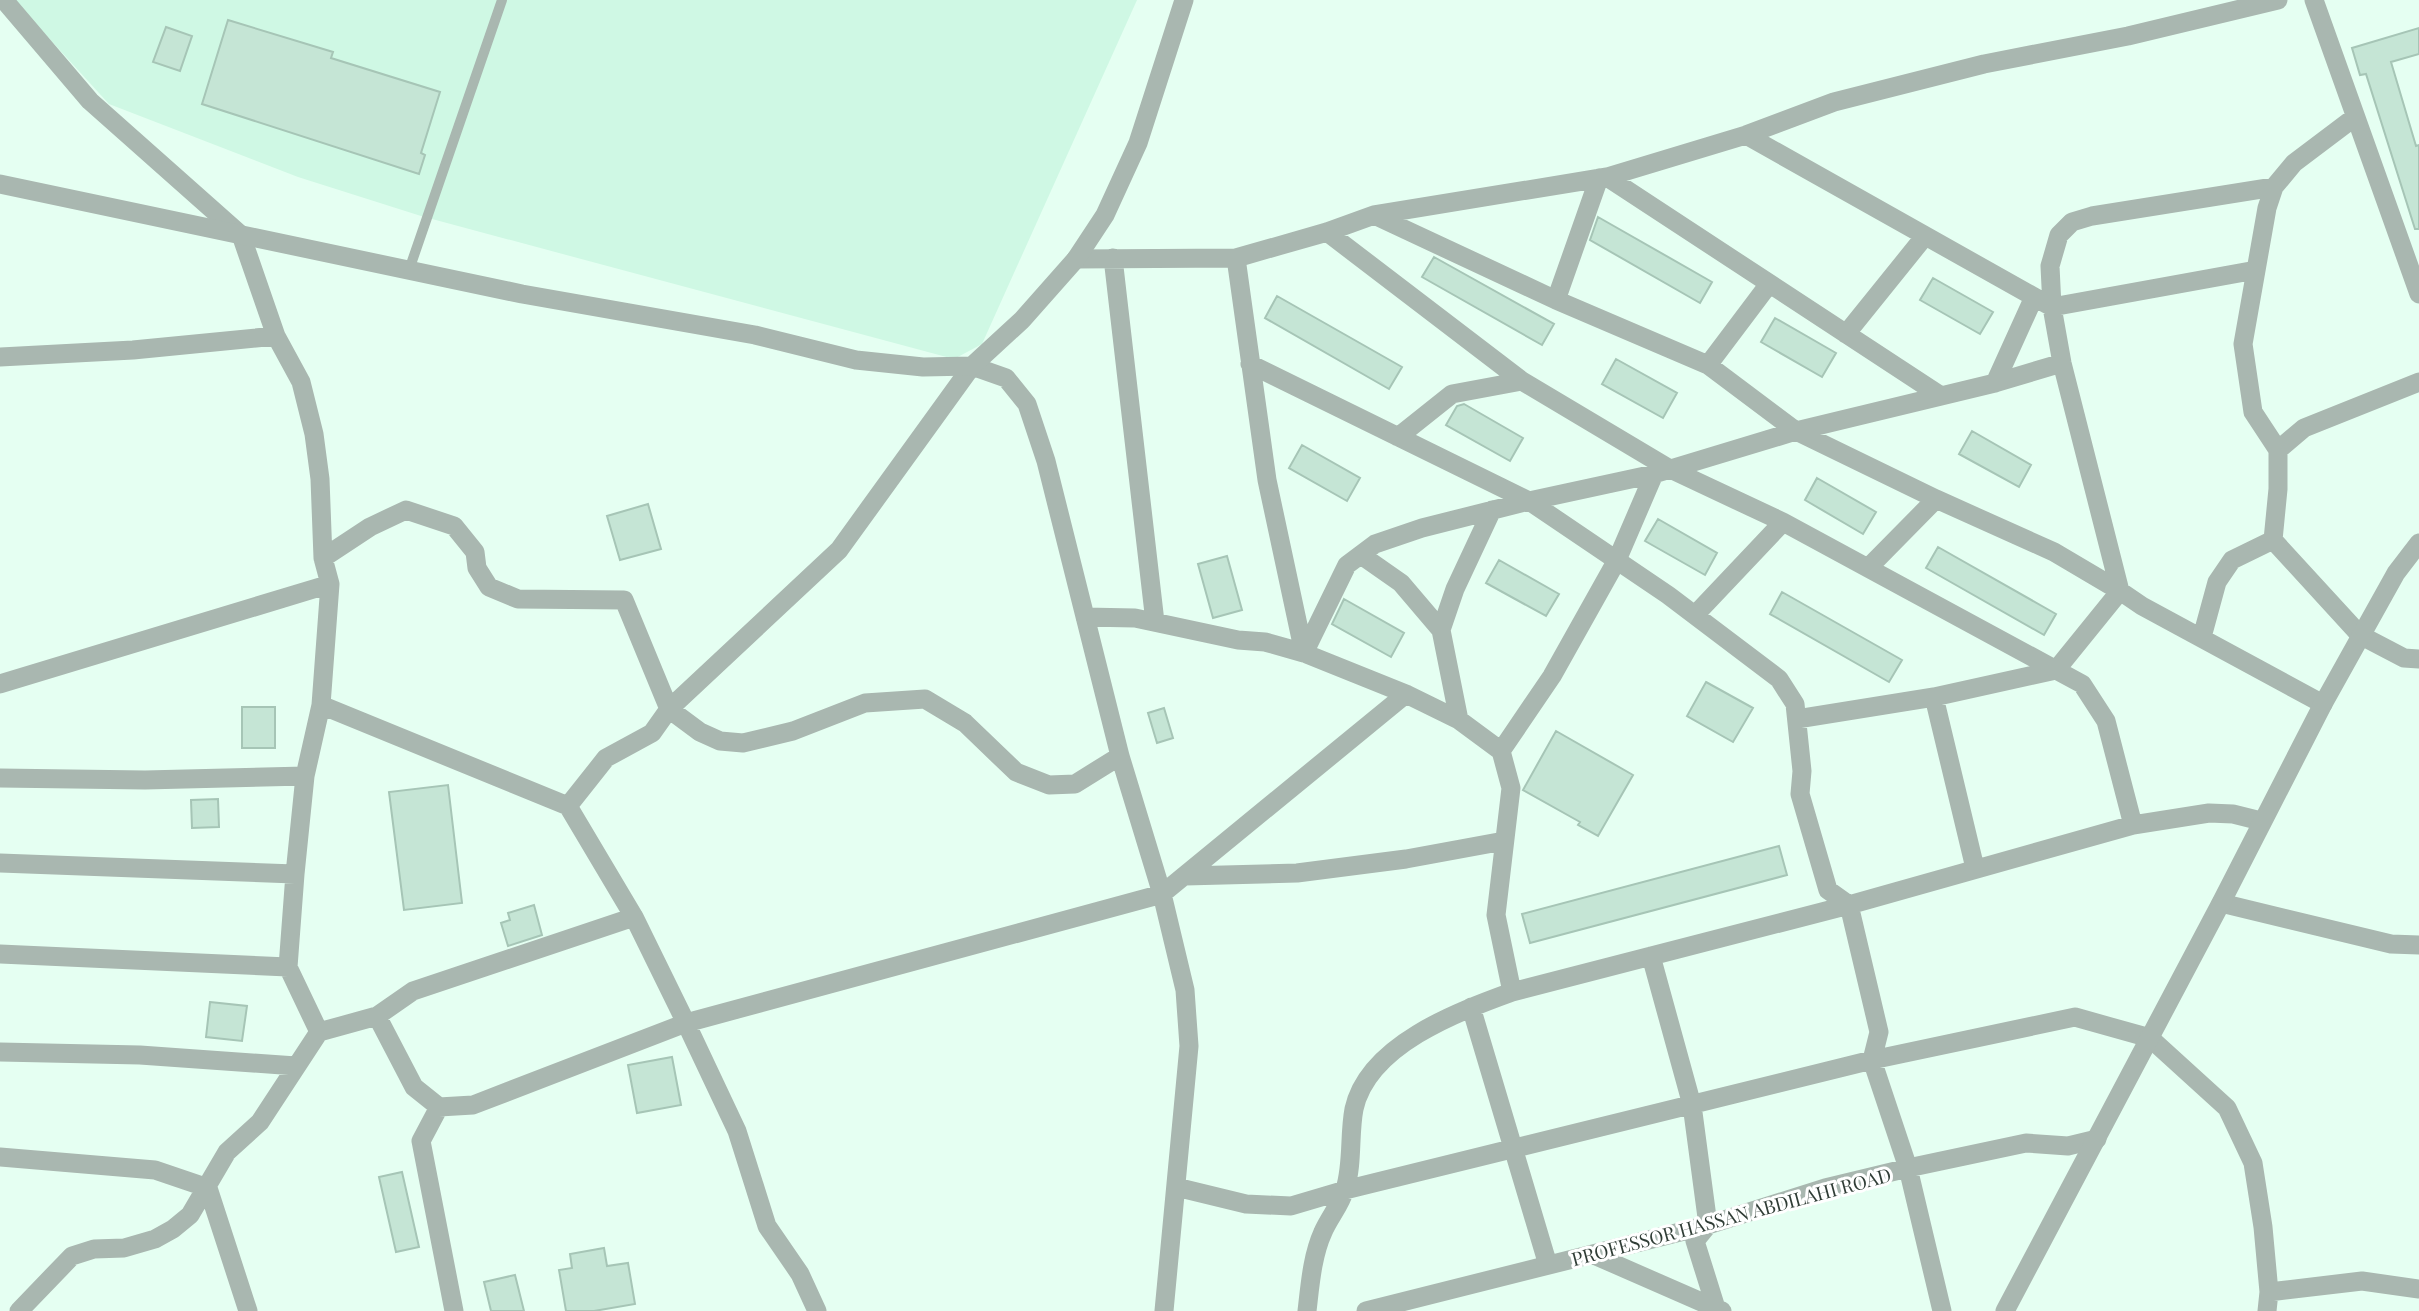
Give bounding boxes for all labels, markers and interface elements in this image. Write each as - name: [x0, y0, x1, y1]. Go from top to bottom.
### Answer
- street label: PROFESSOR HASSAN ABDILAHI ROAD: [1568, 1161, 1894, 1271]

